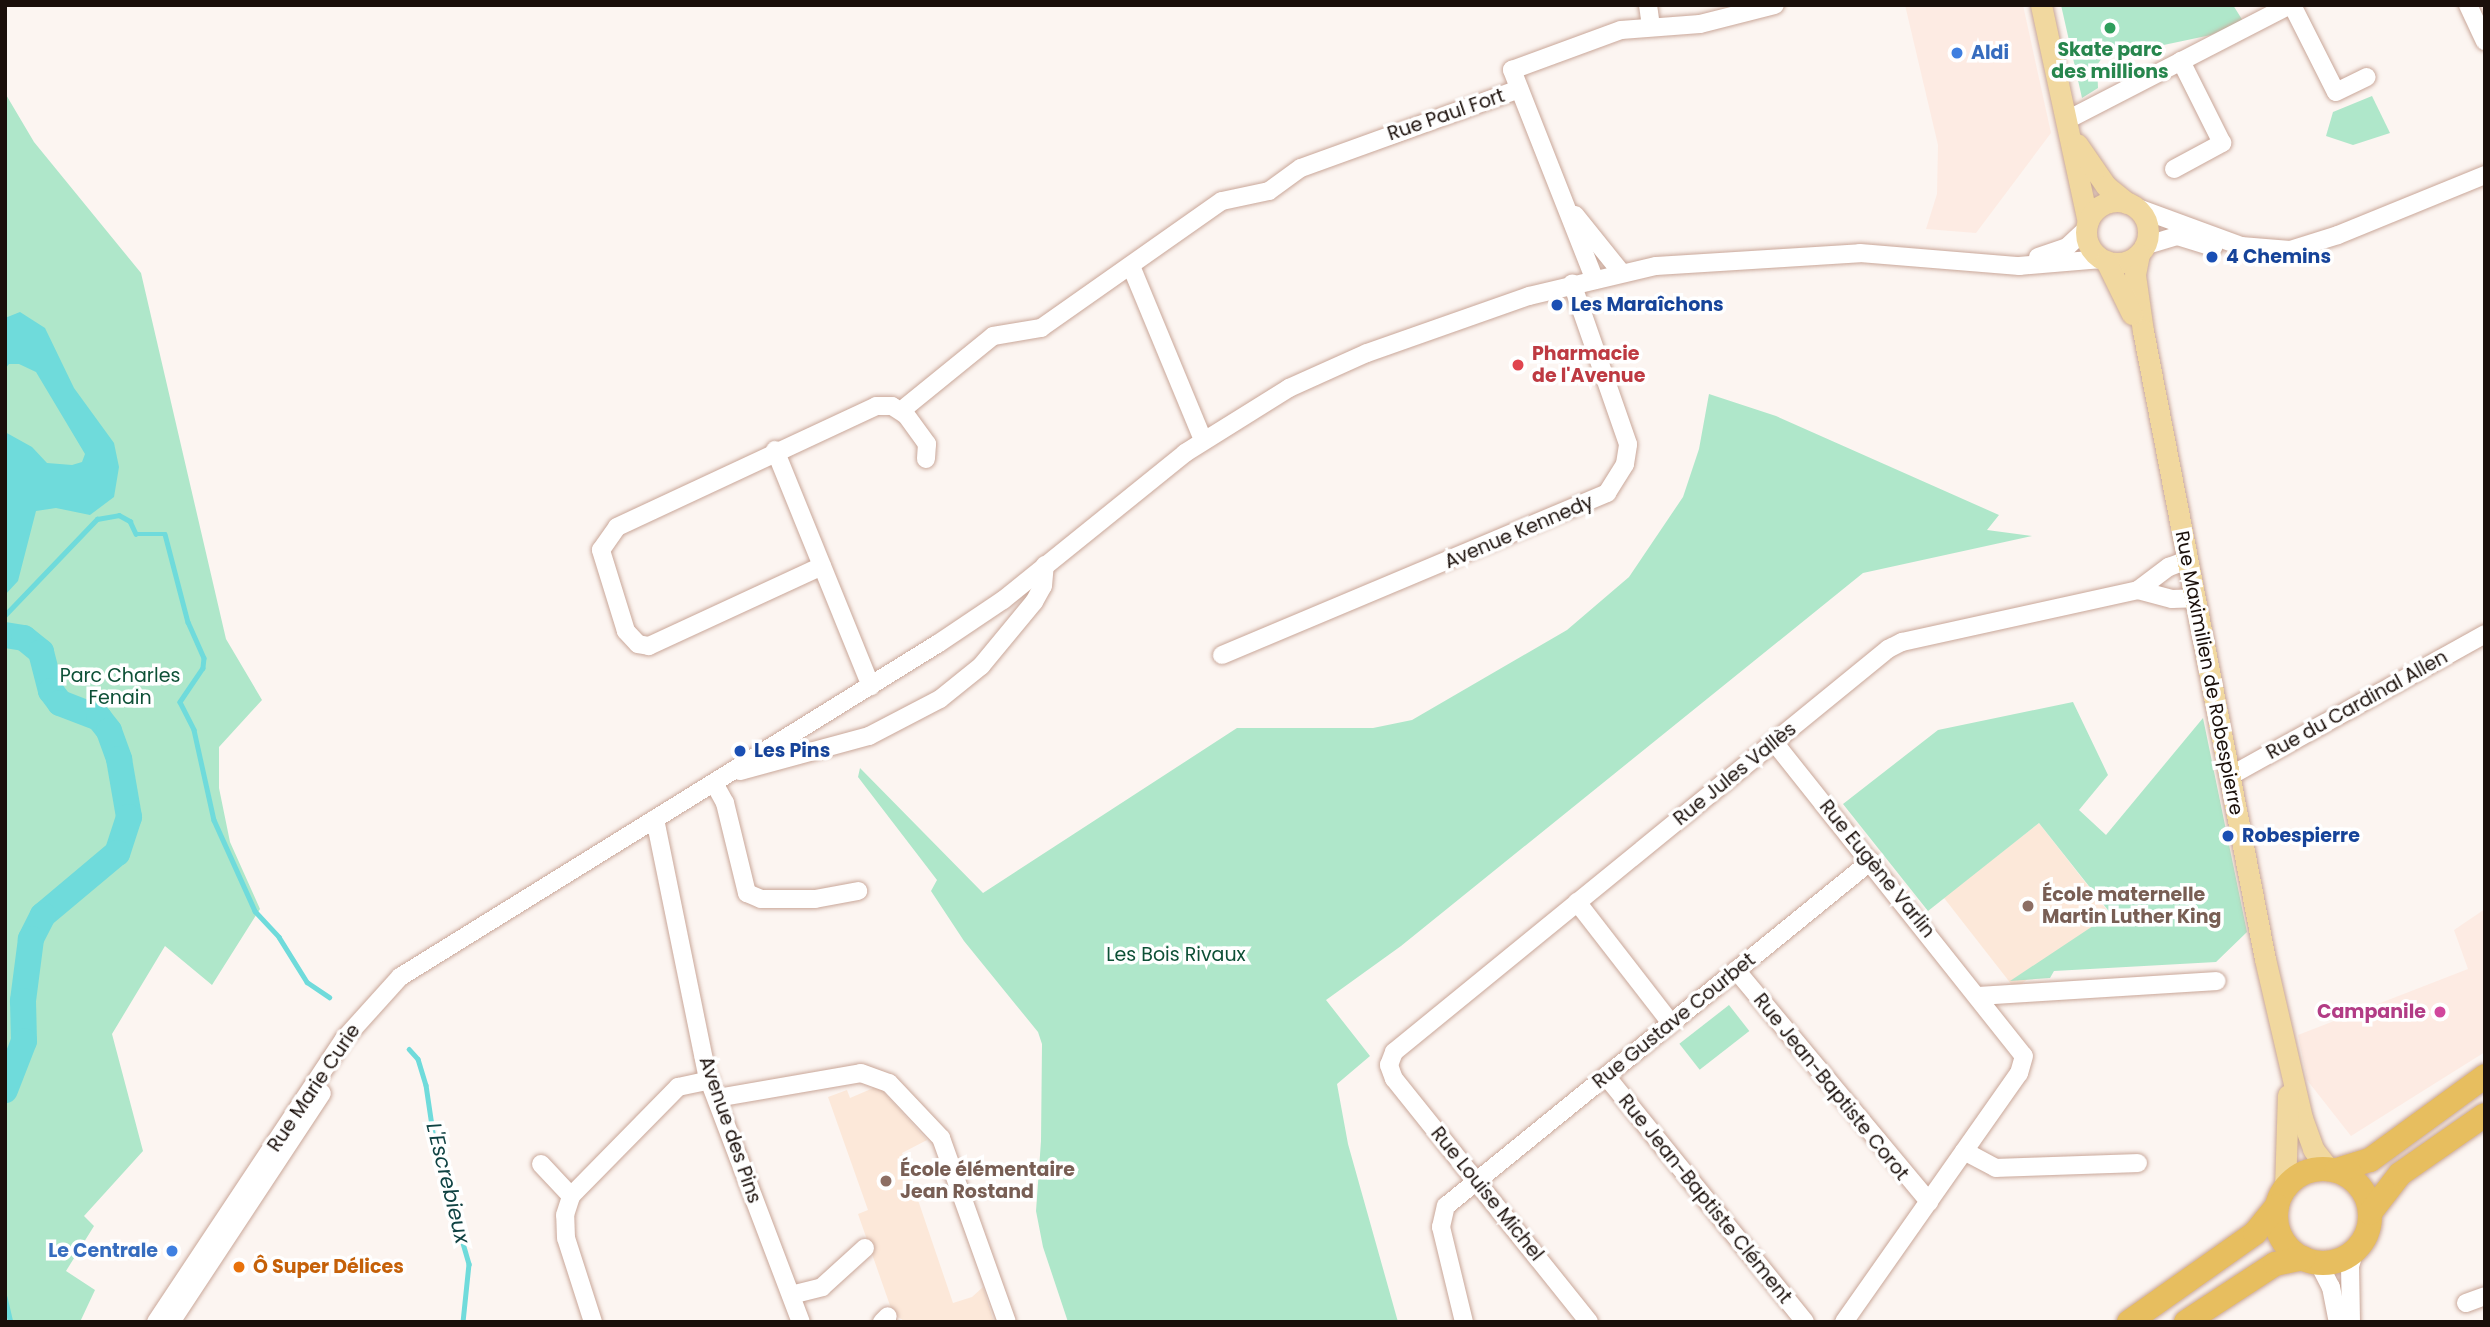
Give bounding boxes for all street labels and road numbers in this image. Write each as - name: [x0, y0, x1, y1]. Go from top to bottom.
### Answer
- street label: Rue Paul Fort: [1385, 84, 1507, 146]
- street label: Avenue Kennedy: [1441, 490, 1597, 574]
- street label: Rue Maximilien de Robespierre: [2170, 529, 2248, 817]
- street label: Rue du Cardinal Allen: [2262, 646, 2452, 764]
- street label: Rue Jules Vallès: [1669, 718, 1801, 830]
- street label: Rue Eugène Varlin: [1815, 796, 1939, 942]
- street label: Rue Gustave Courbet: [1588, 948, 1760, 1094]
- street label: Rue Jean-Baptiste Corot: [1749, 989, 1913, 1185]
- street label: Rue Marie Curie: [263, 1020, 365, 1156]
- street label: Avenue des Pins: [694, 1054, 766, 1206]
- street label: Rue Jean-Baptiste Clément: [1614, 1090, 1796, 1308]
- street label: Rue Louise Michel: [1426, 1122, 1548, 1266]

